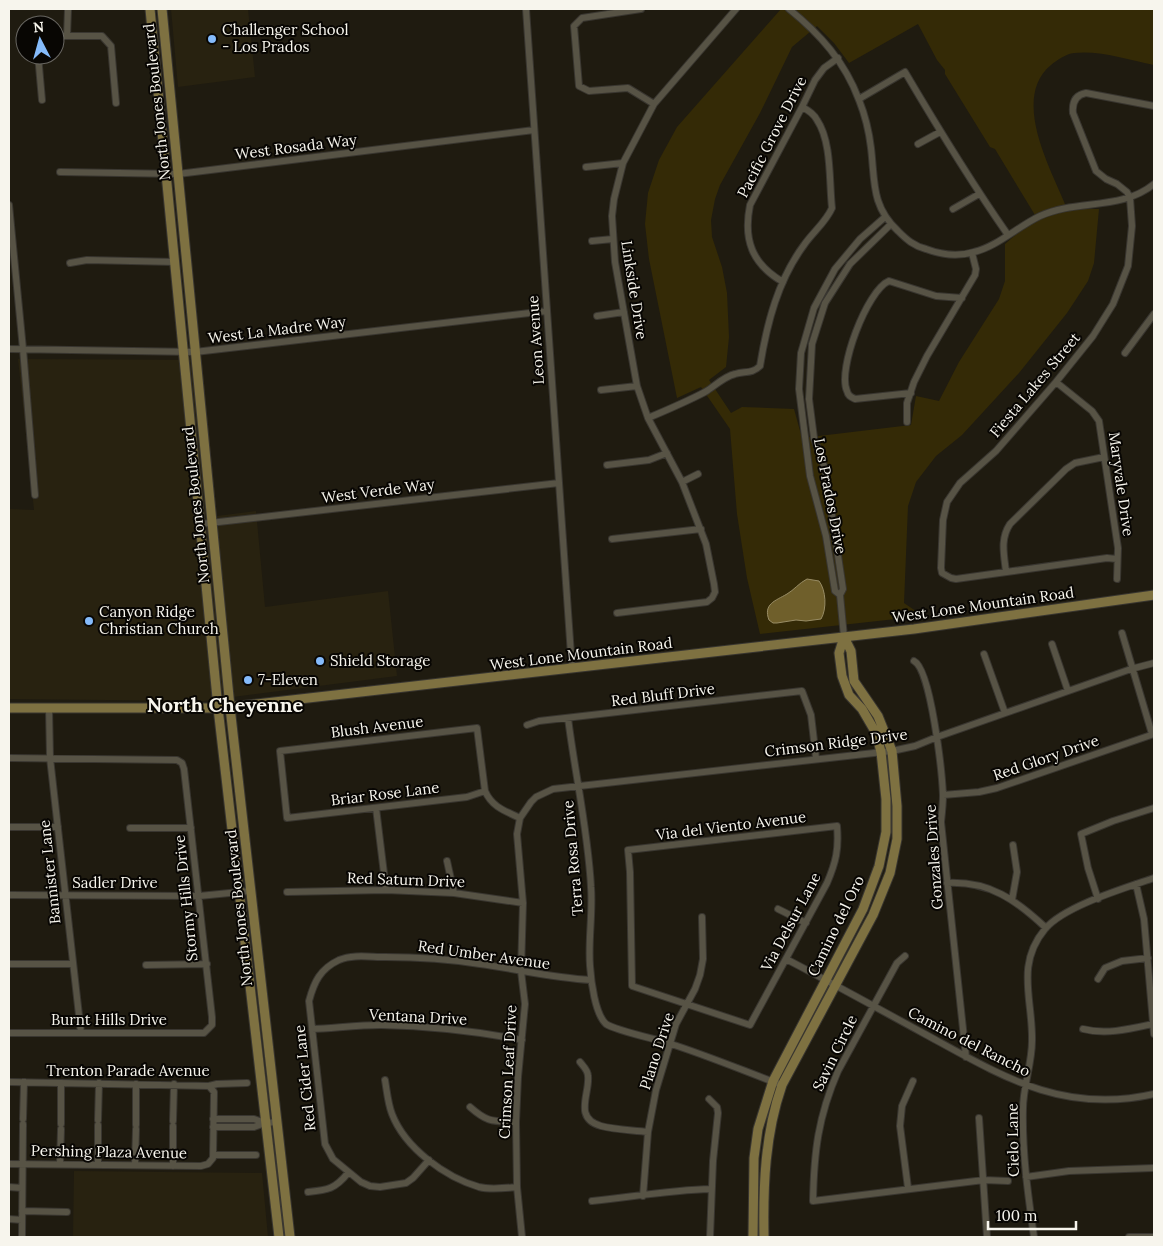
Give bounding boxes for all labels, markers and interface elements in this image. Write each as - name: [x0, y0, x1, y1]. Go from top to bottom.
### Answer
- north arrow: [15, 15, 65, 65]
- text: N: [32, 18, 45, 37]
- place label: Challenger School - Los Prados: [222, 20, 349, 56]
- street label: North Jones Boulevard: [139, 23, 174, 181]
- marker: Challenger School - Los Prados: [206, 33, 218, 45]
- street label: Pacific Grove Drive: [733, 73, 810, 201]
- street label: West Rosada Way: [234, 130, 358, 163]
- street label: Linkside Drive: [617, 239, 652, 341]
- street label: Leon Avenue: [523, 295, 548, 385]
- street label: West La Madre Way: [207, 312, 347, 347]
- street label: Fiesta Lakes Street: [985, 328, 1084, 441]
- street label: North Jones Boulevard: [178, 426, 213, 584]
- street label: Maryvale Drive: [1105, 431, 1138, 537]
- street label: Los Prados Drive: [810, 436, 851, 555]
- street label: West Verde Way: [320, 474, 436, 507]
- street label: West Lone Mountain Road: [891, 582, 1075, 627]
- place label: Canyon Ridge Christian Church: [99, 602, 219, 638]
- marker: Canyon Ridge Christian Church: [83, 615, 95, 627]
- street label: West Lone Mountain Road: [489, 633, 673, 674]
- place label: Shield Storage: [330, 651, 430, 670]
- marker: Shield Storage: [314, 655, 326, 667]
- place label: 7-Eleven: [258, 670, 318, 689]
- marker: 7-Eleven: [242, 674, 254, 686]
- street label: Red Bluff Drive: [610, 679, 716, 710]
- district label: North Cheyenne: [147, 692, 304, 717]
- street label: Blush Avenue: [330, 711, 424, 742]
- street label: Crimson Ridge Drive: [763, 724, 908, 761]
- street label: Red Glory Drive: [990, 731, 1101, 785]
- street label: Briar Rose Lane: [330, 777, 440, 810]
- street label: Terra Rosa Drive: [558, 800, 587, 917]
- street label: Gonzales Drive: [920, 804, 947, 910]
- street label: Via del Viento Avenue: [654, 807, 807, 844]
- street label: Bannister Lane: [35, 819, 64, 925]
- street label: North Jones Boulevard: [221, 829, 256, 987]
- street label: Stormy Hills Drive: [169, 834, 202, 962]
- street label: Red Saturn Drive: [347, 868, 465, 891]
- street label: Via Delsur Lane: [756, 869, 825, 975]
- street label: Camino del Oro: [803, 872, 868, 979]
- street label: Sadler Drive: [72, 873, 158, 892]
- street label: Red Umber Avenue: [417, 936, 551, 973]
- street label: Camino del Rancho: [905, 1002, 1034, 1081]
- street label: Ventana Drive: [368, 1004, 468, 1029]
- street label: Crimson Leaf Drive: [494, 1004, 521, 1140]
- street label: Burnt Hills Drive: [51, 1010, 167, 1029]
- street label: Plano Drive: [635, 1010, 678, 1092]
- street label: Savin Circle: [808, 1012, 861, 1094]
- street label: Red Cider Lane: [289, 1024, 320, 1132]
- street label: Trenton Parade Avenue: [46, 1061, 210, 1080]
- street label: Cielo Lane: [1002, 1103, 1023, 1177]
- street label: Pershing Plaza Avenue: [31, 1141, 187, 1162]
- scale bar: [988, 1198, 1076, 1230]
- text: 100 m: [996, 1206, 1037, 1225]

